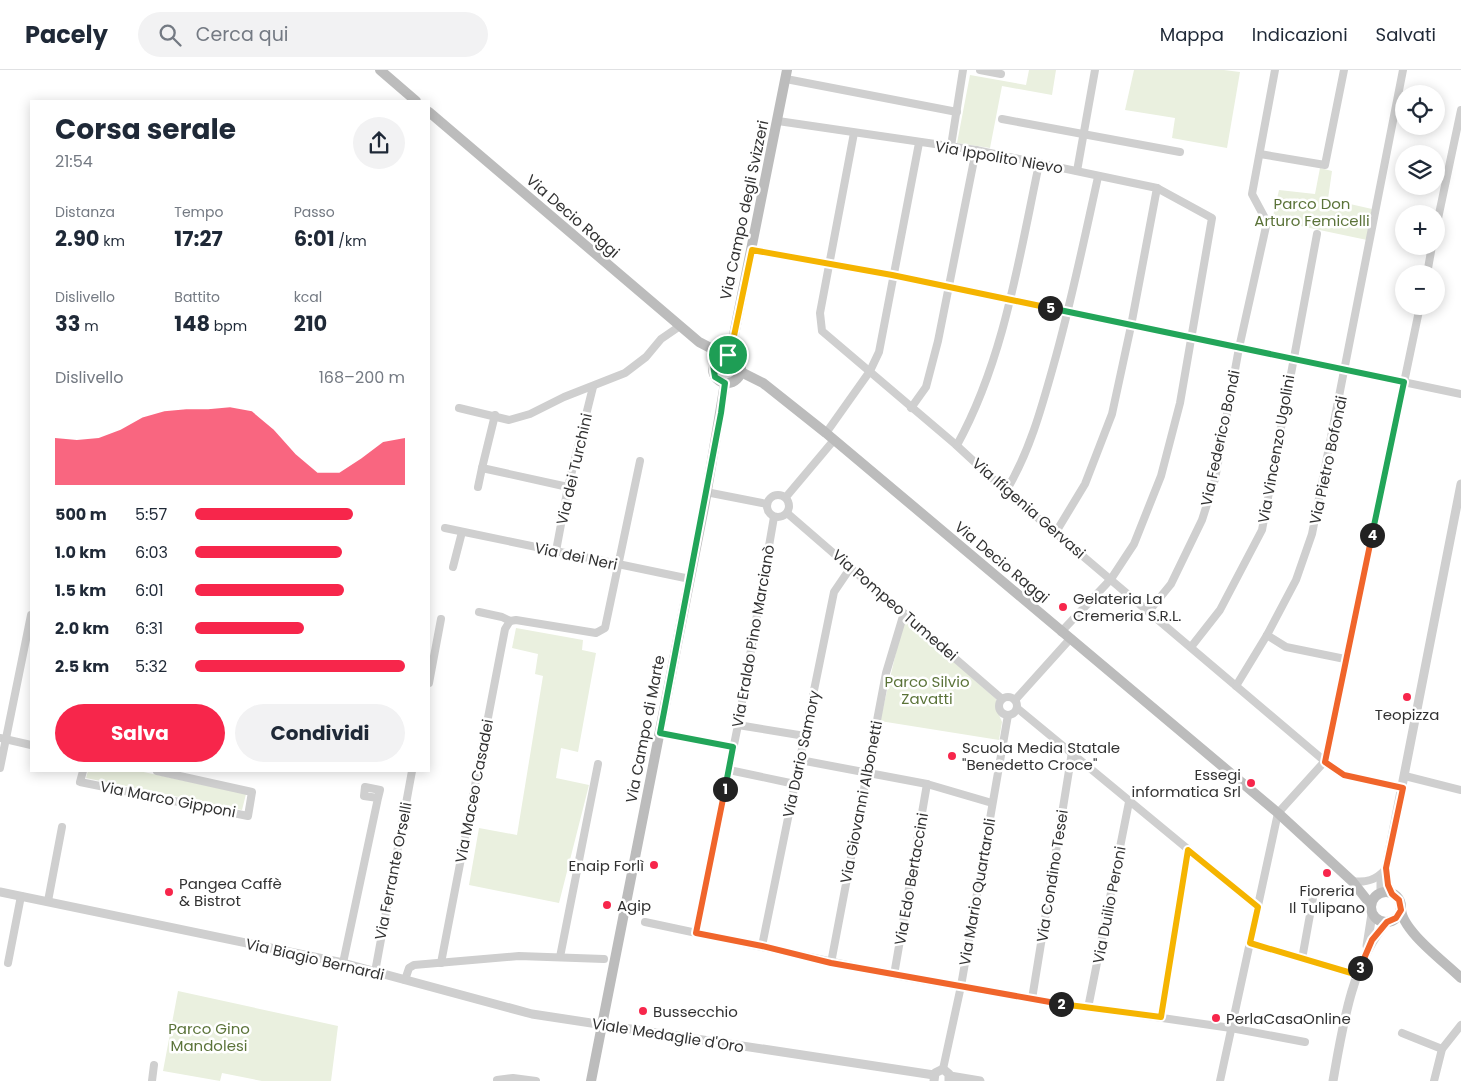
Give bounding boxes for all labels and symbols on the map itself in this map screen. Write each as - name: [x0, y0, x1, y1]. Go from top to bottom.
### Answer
- street label: Via Campo degli Svizzeri: [715, 118, 773, 302]
- street label: Via Ippolito Nievo: [933, 135, 1065, 179]
- street label: Via Decio Raggi: [522, 170, 624, 262]
- park label: Parco Don Arturo Femicelli: [1254, 193, 1370, 231]
- pin: 5: [1038, 296, 1062, 320]
- pin: [707, 334, 749, 376]
- street label: Via Federico Bondi: [1195, 368, 1245, 508]
- street label: Via Vincenzo Ugolini: [1253, 373, 1299, 525]
- street label: Via Pietro Bofondi: [1304, 394, 1352, 526]
- street label: Via dei Turchini: [551, 411, 597, 527]
- street label: Via Ifigenia Gervasi: [968, 453, 1090, 563]
- street label: Via Decio Raggi: [950, 516, 1054, 608]
- pin: 4: [1360, 522, 1384, 548]
- street label: Via dei Neri: [533, 537, 619, 575]
- street label: Via Eraldo Pino Marcianò: [727, 543, 779, 729]
- street label: Via Pompeo Tumedei: [828, 544, 962, 666]
- place label: Gelateria La Cremeria S.R.L.: [1073, 588, 1182, 626]
- marker: Gelateria La Cremeria S.R.L.: [1057, 601, 1069, 613]
- street label: Via Campo di Marte: [620, 653, 670, 805]
- park label: Parco Silvio Zavatti: [884, 671, 970, 709]
- street label: Via Dario Samory: [777, 688, 825, 820]
- marker: Teopizza: [1401, 691, 1413, 703]
- place label: Teopizza: [1375, 704, 1439, 725]
- street label: Via Maceo Casadei: [450, 717, 498, 865]
- street label: Via Giovanni Albonetti: [835, 719, 887, 885]
- place label: Scuola Media Statale "Benedetto Croce": [962, 737, 1120, 775]
- marker: Scuola Media Statale "Benedetto Croce": [946, 750, 958, 762]
- place label: Essegi informatica Srl: [1131, 764, 1241, 802]
- street label: Via Marco Gipponi: [98, 776, 238, 822]
- pin: 1: [712, 776, 738, 802]
- marker: Essegi informatica Srl: [1245, 777, 1257, 789]
- street label: Via Ferrante Orselli: [369, 800, 417, 942]
- street label: Via Condino Tesei: [1031, 808, 1073, 944]
- street label: Via Edo Bertaccini: [889, 811, 933, 947]
- street label: Via Mario Quartaroli: [954, 817, 1000, 967]
- street label: Via Duilio Peroni: [1087, 844, 1131, 966]
- place label: Enaip Forlì: [569, 855, 644, 876]
- marker: Enaip Forlì: [648, 859, 660, 871]
- marker: Fioreria Il Tulipano: [1321, 867, 1333, 879]
- place label: Pangea Caffè & Bistrot: [179, 873, 282, 911]
- place label: Fioreria Il Tulipano: [1289, 880, 1365, 918]
- marker: Pangea Caffè & Bistrot: [163, 886, 175, 898]
- place label: Agip: [617, 895, 651, 916]
- marker: Agip: [601, 899, 613, 911]
- street label: Via Biagio Bernardi: [244, 933, 386, 985]
- pin: 3: [1348, 956, 1372, 980]
- pin: 2: [1048, 992, 1074, 1016]
- place label: Bussecchio: [653, 1001, 738, 1022]
- marker: Bussecchio: [637, 1005, 649, 1017]
- place label: PerlaCasaOnline: [1226, 1008, 1351, 1029]
- marker: PerlaCasaOnline: [1210, 1012, 1222, 1024]
- street label: Viale Medaglie d'Oro: [590, 1013, 746, 1057]
- park label: Parco Gino Mandolesi: [168, 1018, 250, 1056]

